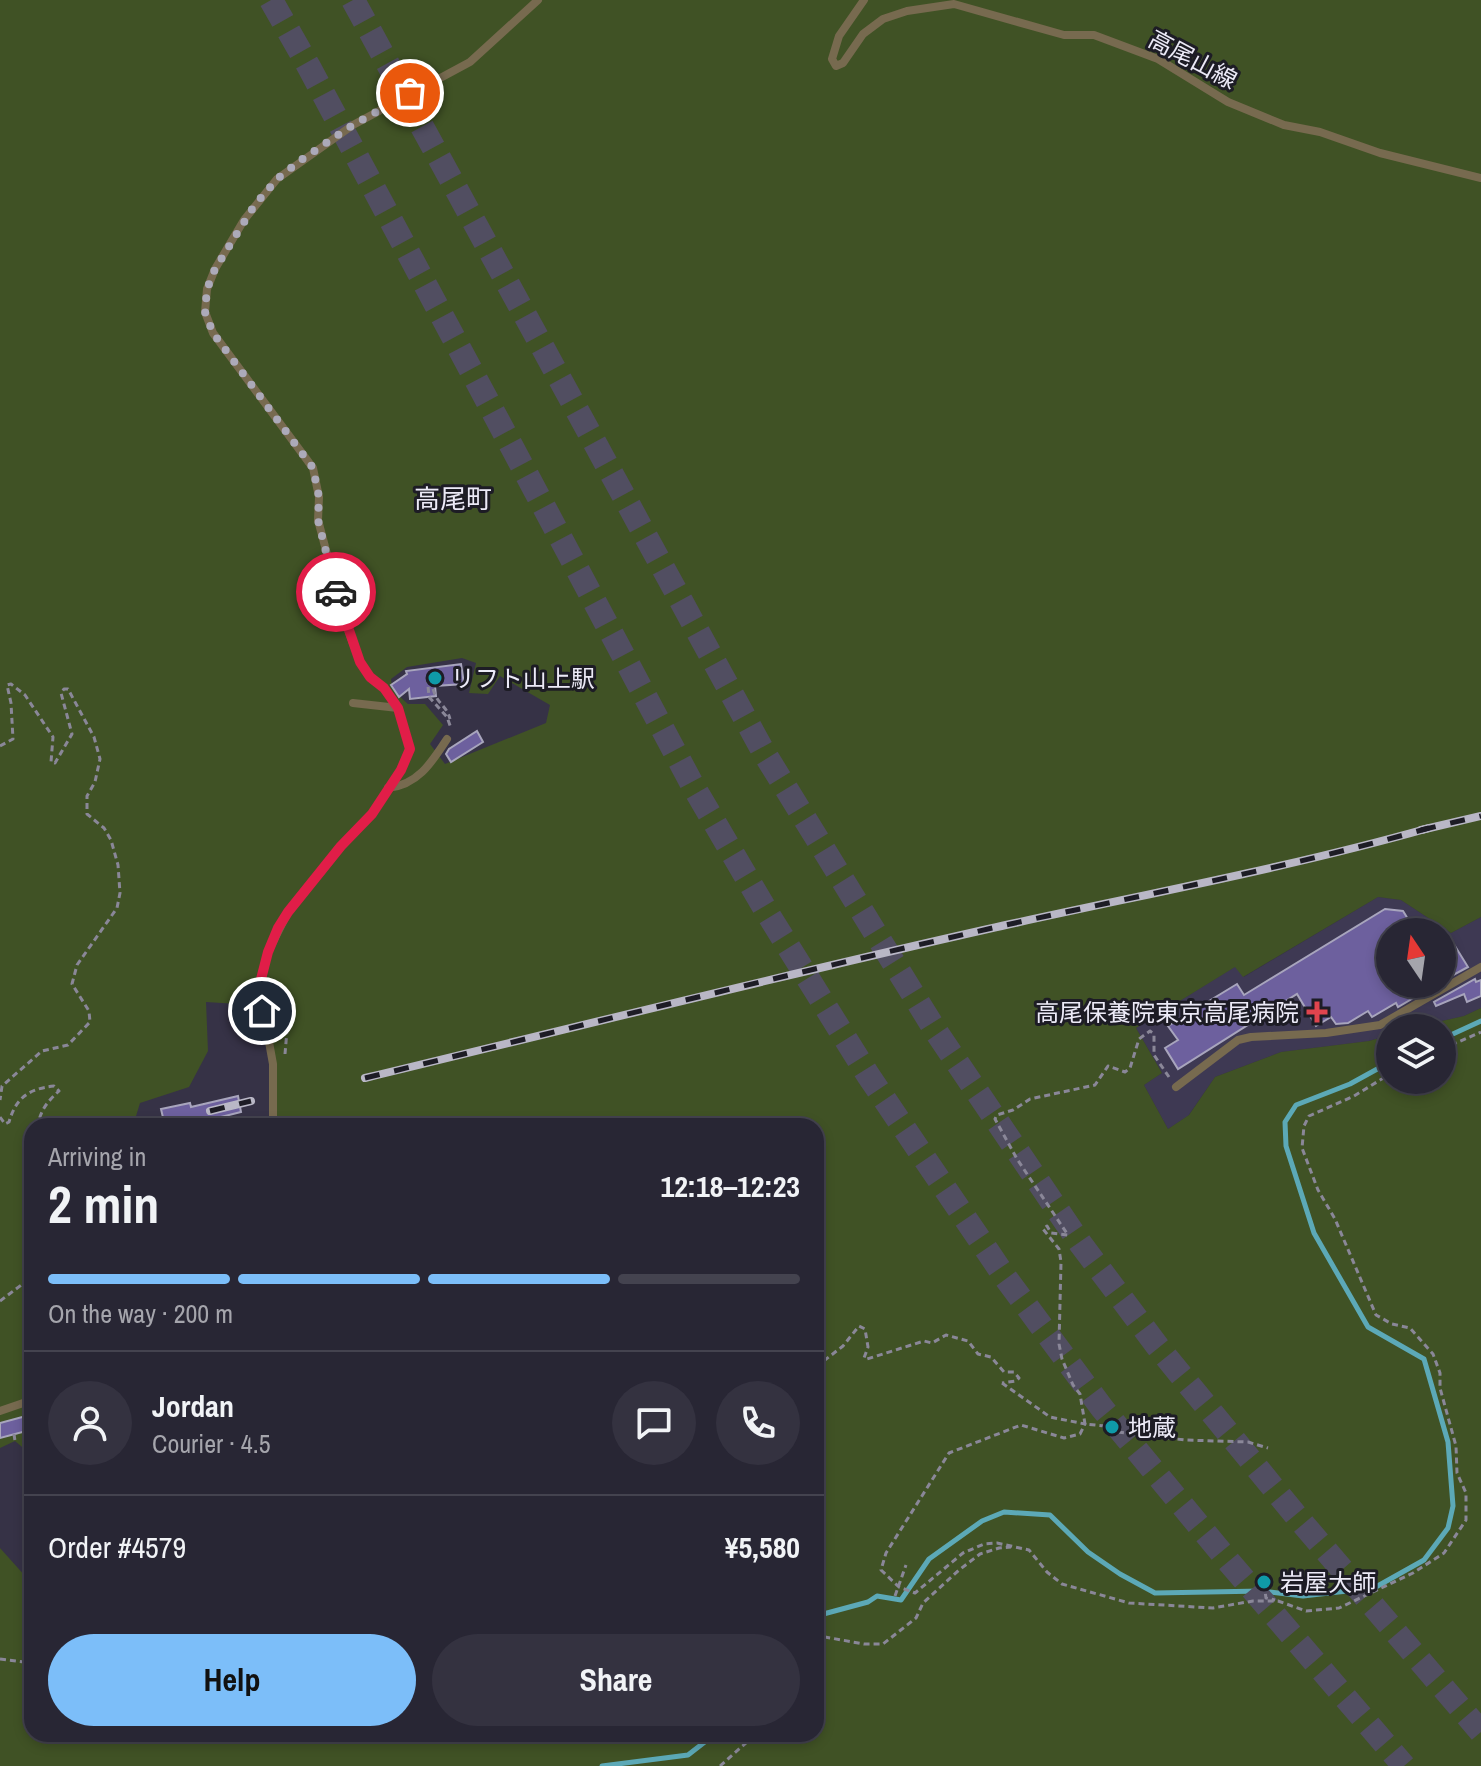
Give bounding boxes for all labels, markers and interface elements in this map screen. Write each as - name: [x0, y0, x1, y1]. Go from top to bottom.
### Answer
- street label: 高尾山線: [1143, 22, 1243, 96]
- pin: [376, 59, 444, 127]
- icon: bag: [388, 71, 432, 115]
- district label: 高尾町: [414, 481, 492, 516]
- courier: [296, 552, 376, 632]
- icon: car: [314, 570, 358, 614]
- place label: リフト山上駅: [451, 662, 595, 694]
- marker: リフト山上駅: [426, 669, 444, 687]
- north arrow: [1376, 918, 1456, 998]
- map controls: [1376, 918, 1456, 1094]
- pin: [228, 977, 296, 1045]
- icon: home: [240, 989, 284, 1033]
- place label: 高尾保養院東京高尾病院: [1035, 996, 1299, 1028]
- marker: 高尾保養院東京高尾病院: [1306, 1001, 1328, 1023]
- button: layers: [1376, 1014, 1456, 1094]
- text: Arriving in: [48, 1139, 146, 1174]
- text: 12:18–12:23: [661, 1166, 800, 1206]
- text: 2 min: [48, 1169, 159, 1239]
- text: On the way · 200 m: [48, 1296, 233, 1331]
- button: person: [48, 1381, 132, 1465]
- button: chat: [612, 1381, 696, 1465]
- button: phone: [716, 1381, 800, 1465]
- text: Jordan: [152, 1386, 234, 1426]
- place label: 地蔵: [1128, 1411, 1176, 1443]
- marker: 地蔵: [1103, 1418, 1121, 1436]
- text: Courier · 4.5: [152, 1426, 271, 1461]
- text: Order #4579: [48, 1527, 186, 1567]
- text: ¥5,580: [725, 1527, 800, 1567]
- place label: 岩屋大師: [1280, 1566, 1376, 1598]
- marker: 岩屋大師: [1255, 1573, 1273, 1591]
- button: Help: [48, 1634, 416, 1726]
- button: Share: [432, 1634, 800, 1726]

